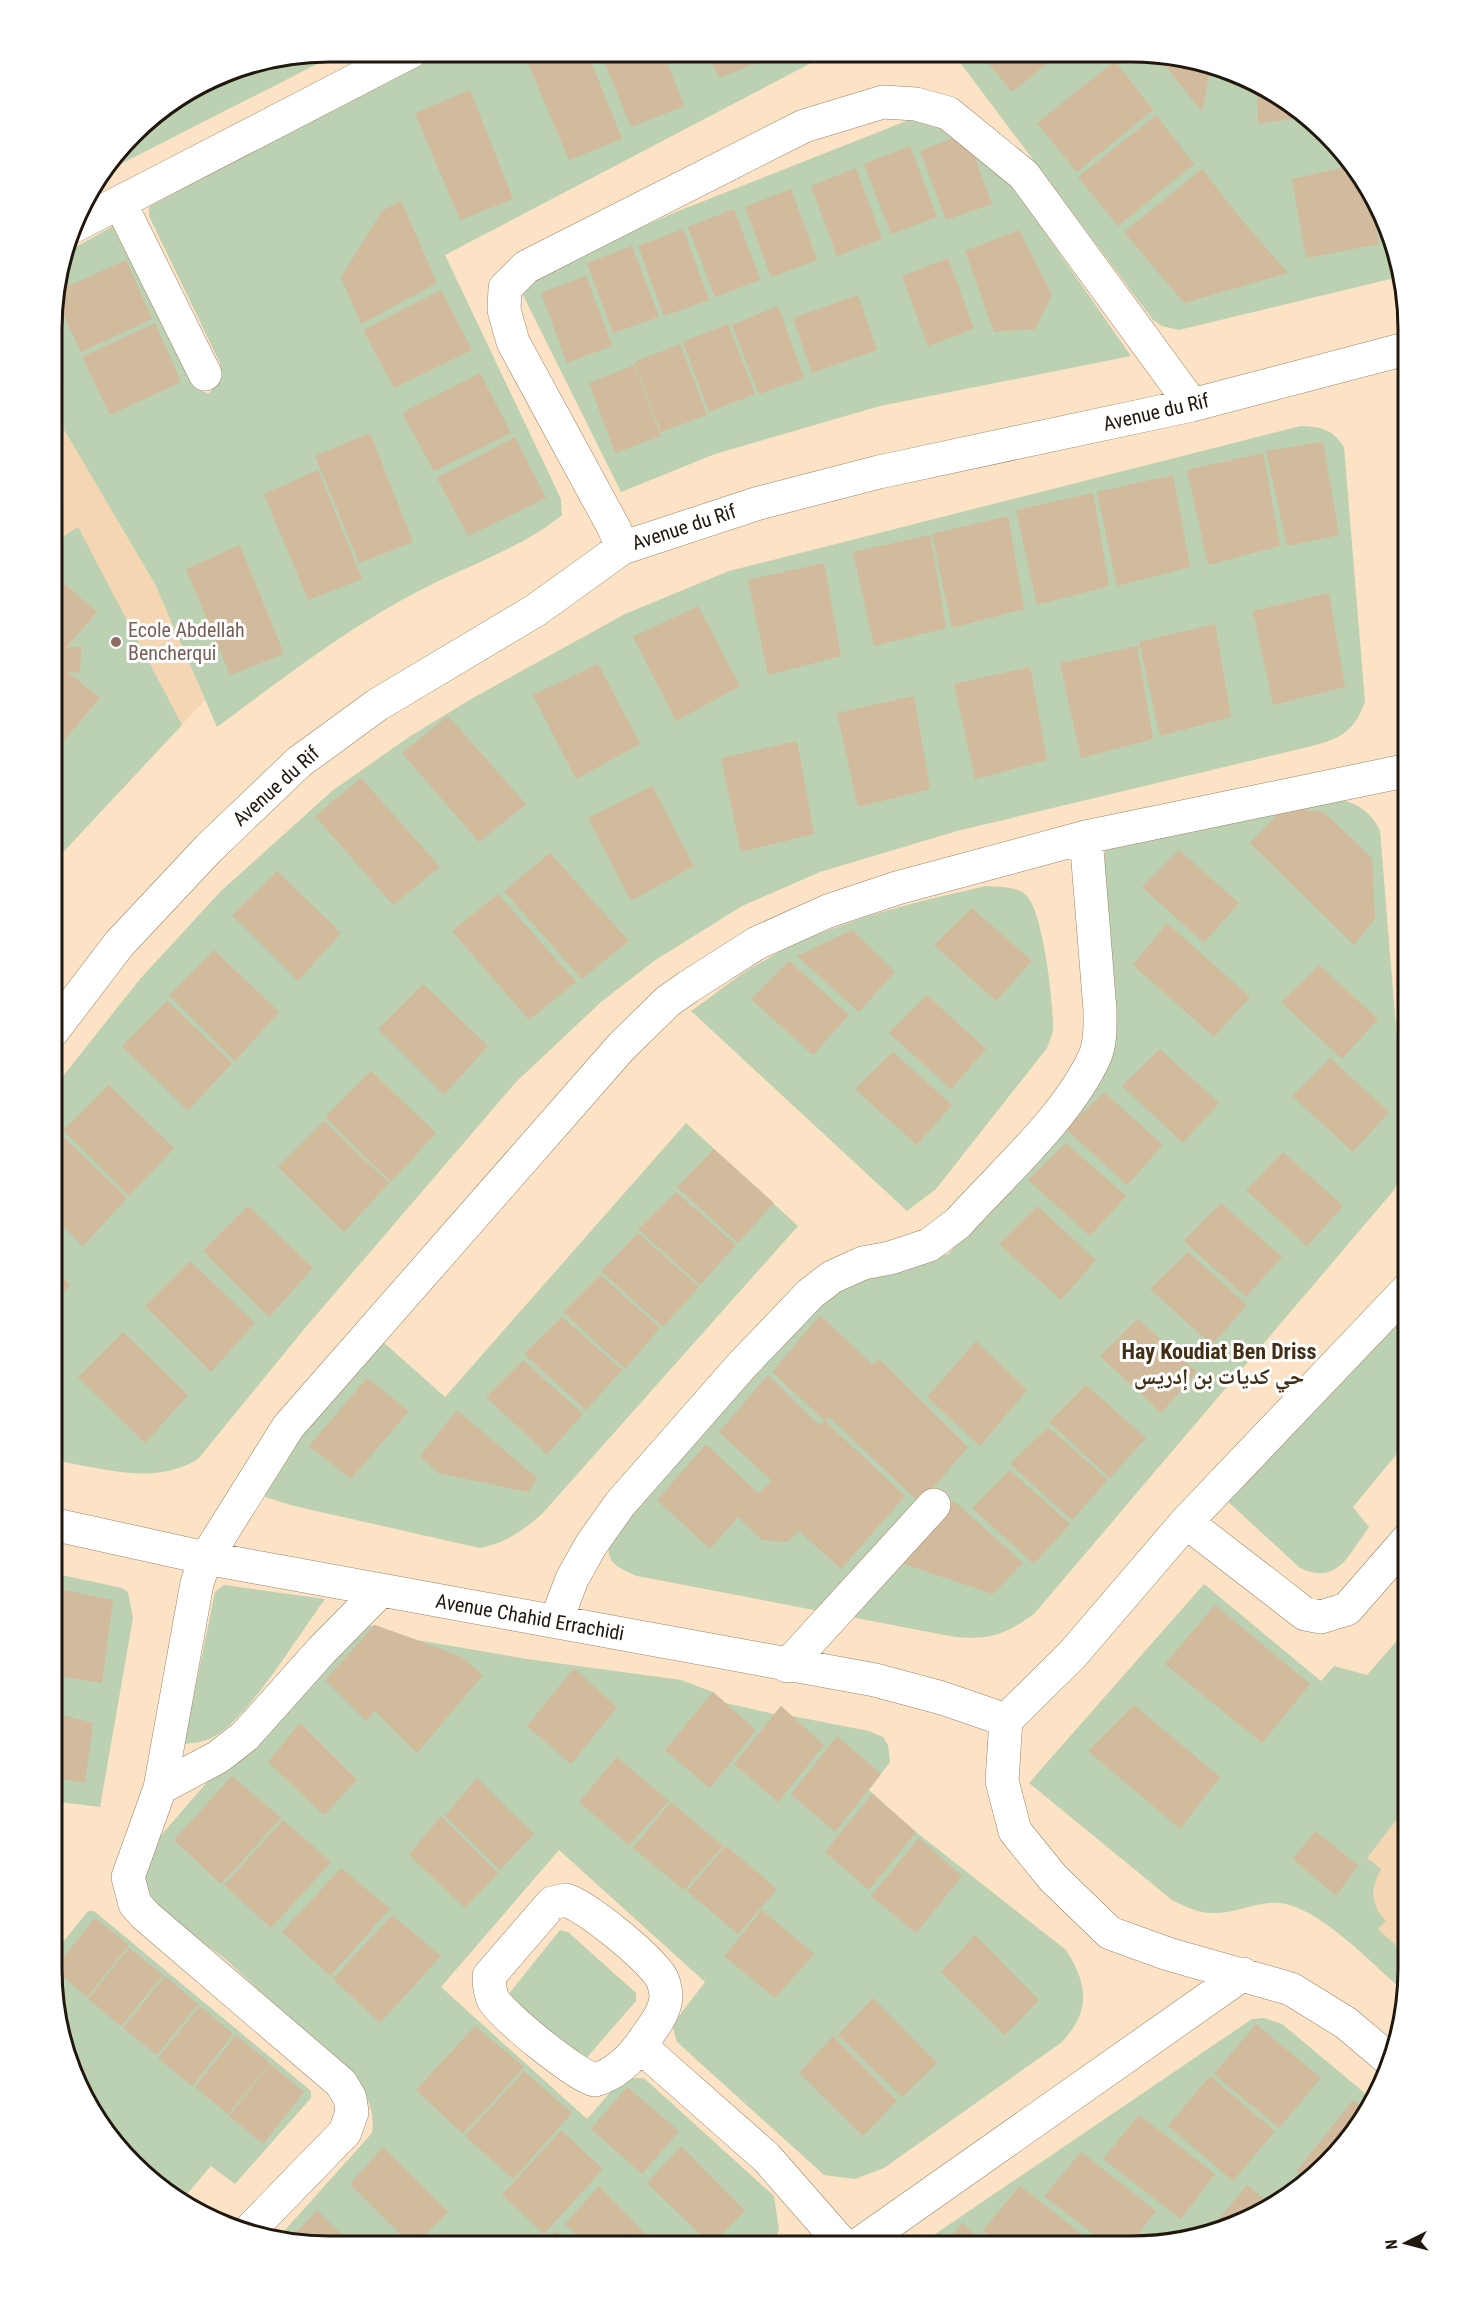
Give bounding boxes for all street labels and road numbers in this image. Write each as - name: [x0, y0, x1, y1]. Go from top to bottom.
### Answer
- street label: Avenue du Rif: [1101, 388, 1212, 436]
- street label: Avenue du Rif: [629, 499, 740, 555]
- street label: Avenue du Rif: [228, 741, 325, 831]
- street label: Avenue Chahid Errachidi: [434, 1589, 626, 1645]

